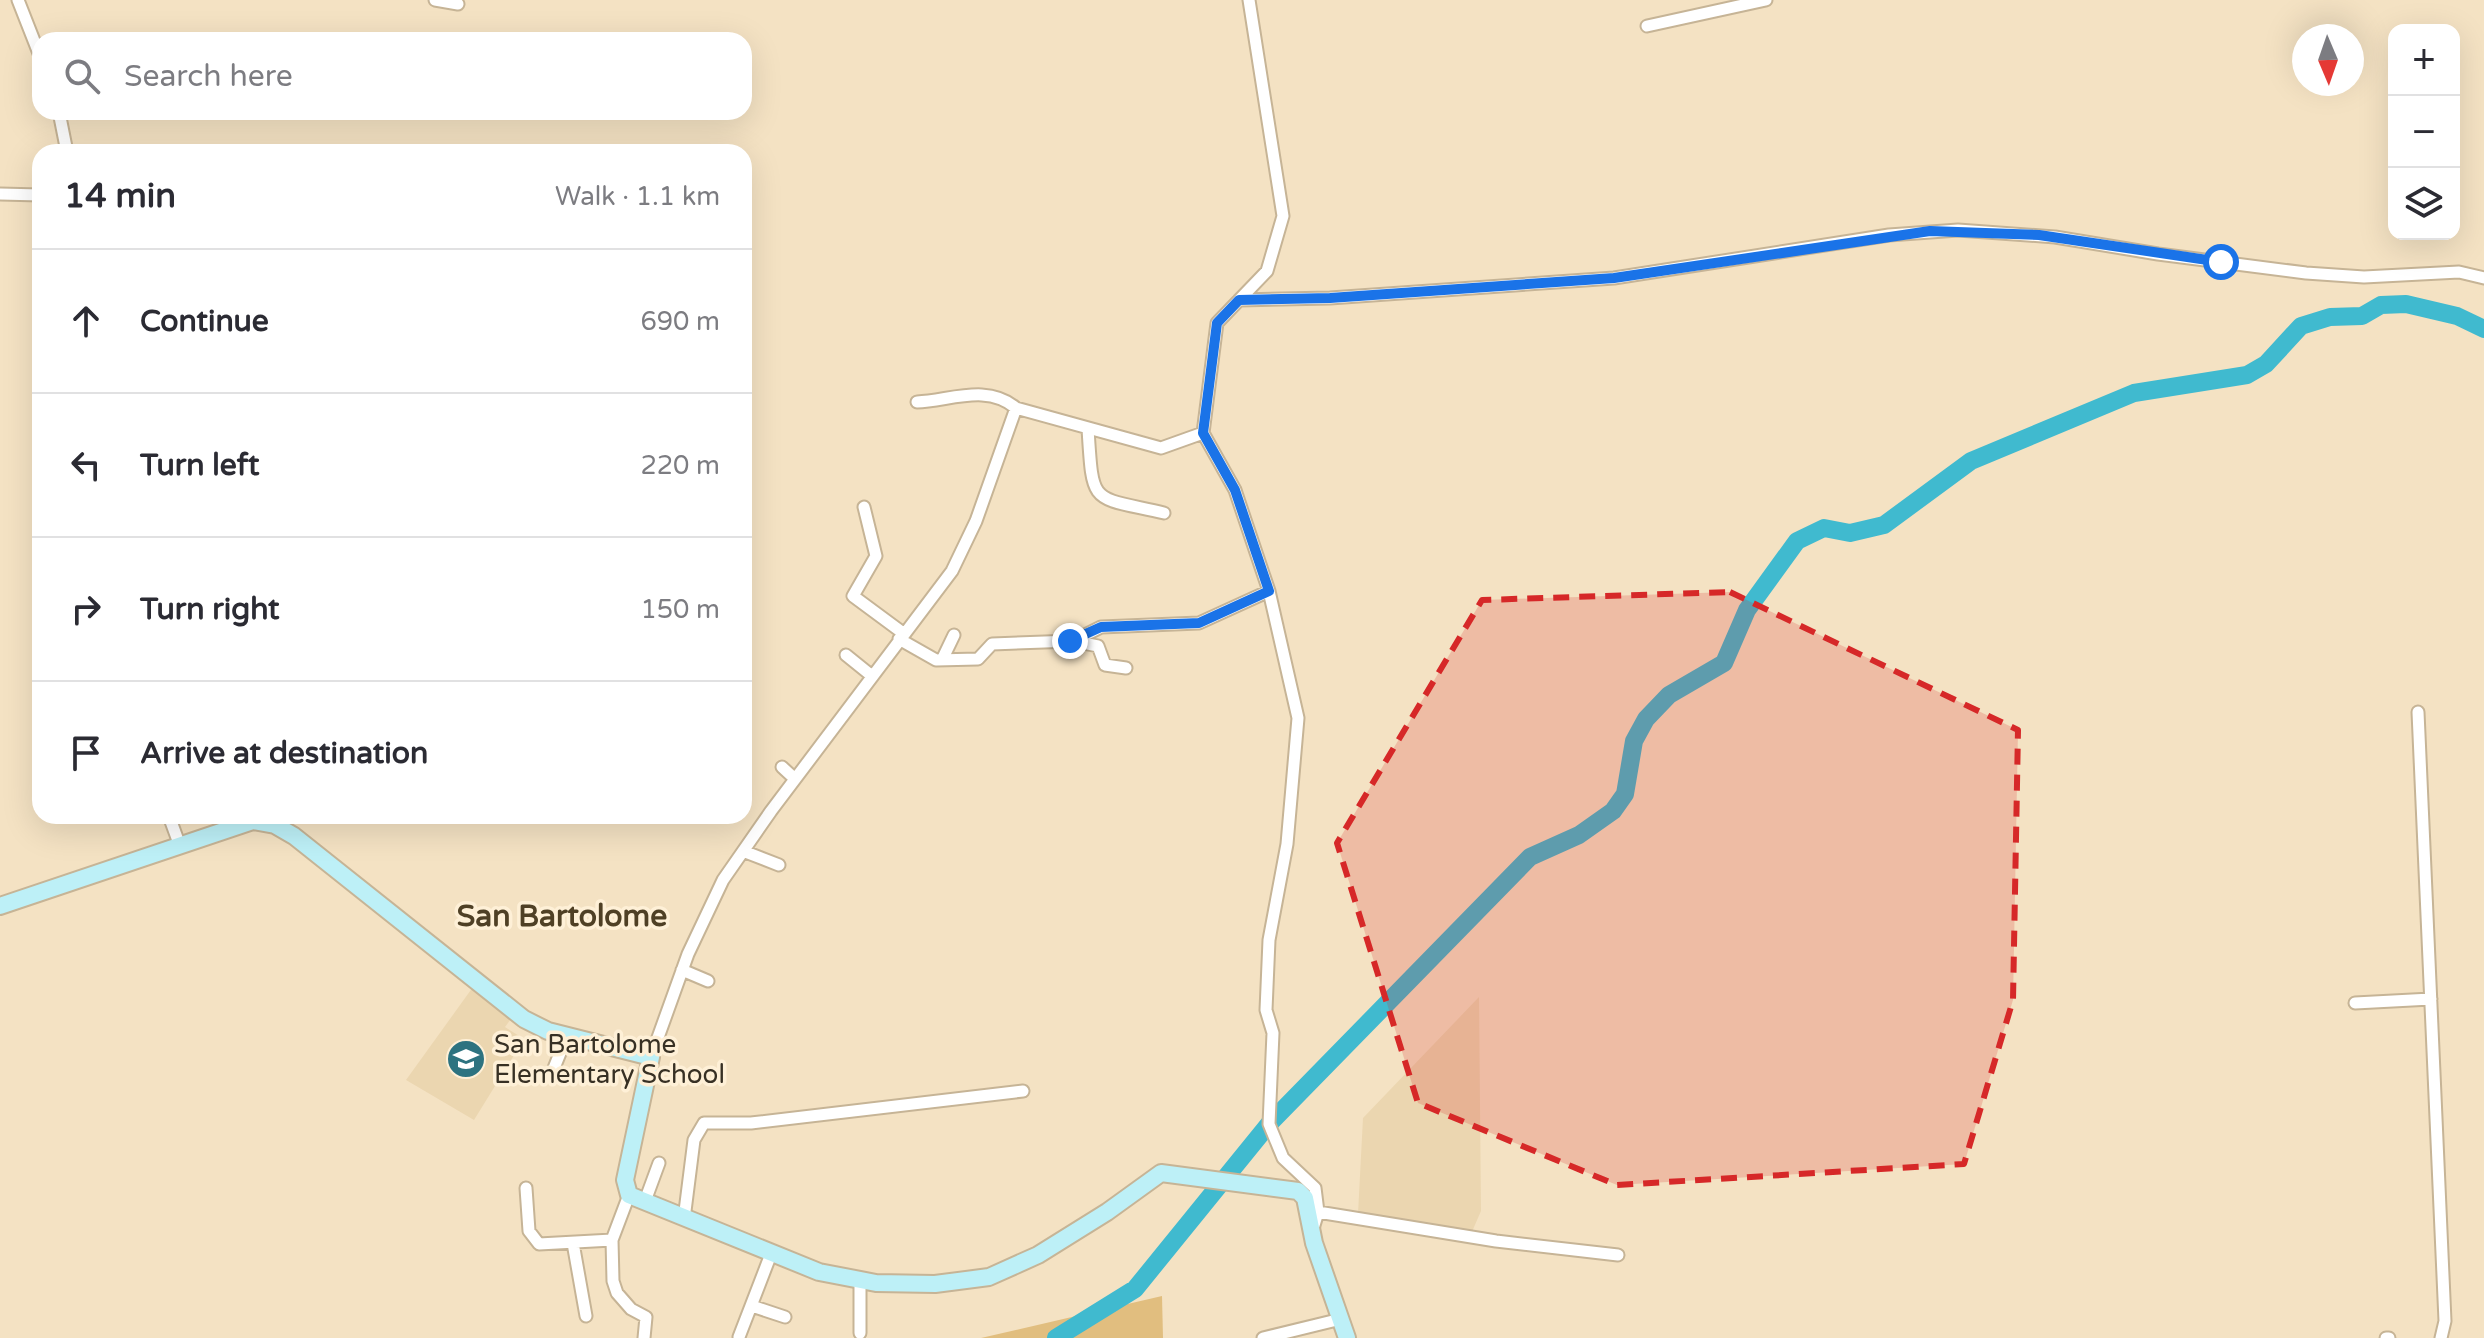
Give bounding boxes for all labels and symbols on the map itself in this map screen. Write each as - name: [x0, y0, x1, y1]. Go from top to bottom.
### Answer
- north arrow: [2292, 24, 2364, 96]
- route start: [2203, 244, 2239, 280]
- route end: [1052, 623, 1088, 659]
- district label: San Bartolome: [457, 898, 667, 935]
- place label: San Bartolome Elementary School: [494, 1029, 725, 1090]
- school or university icon: San Bartolome Elementary School: [445, 1038, 487, 1080]

